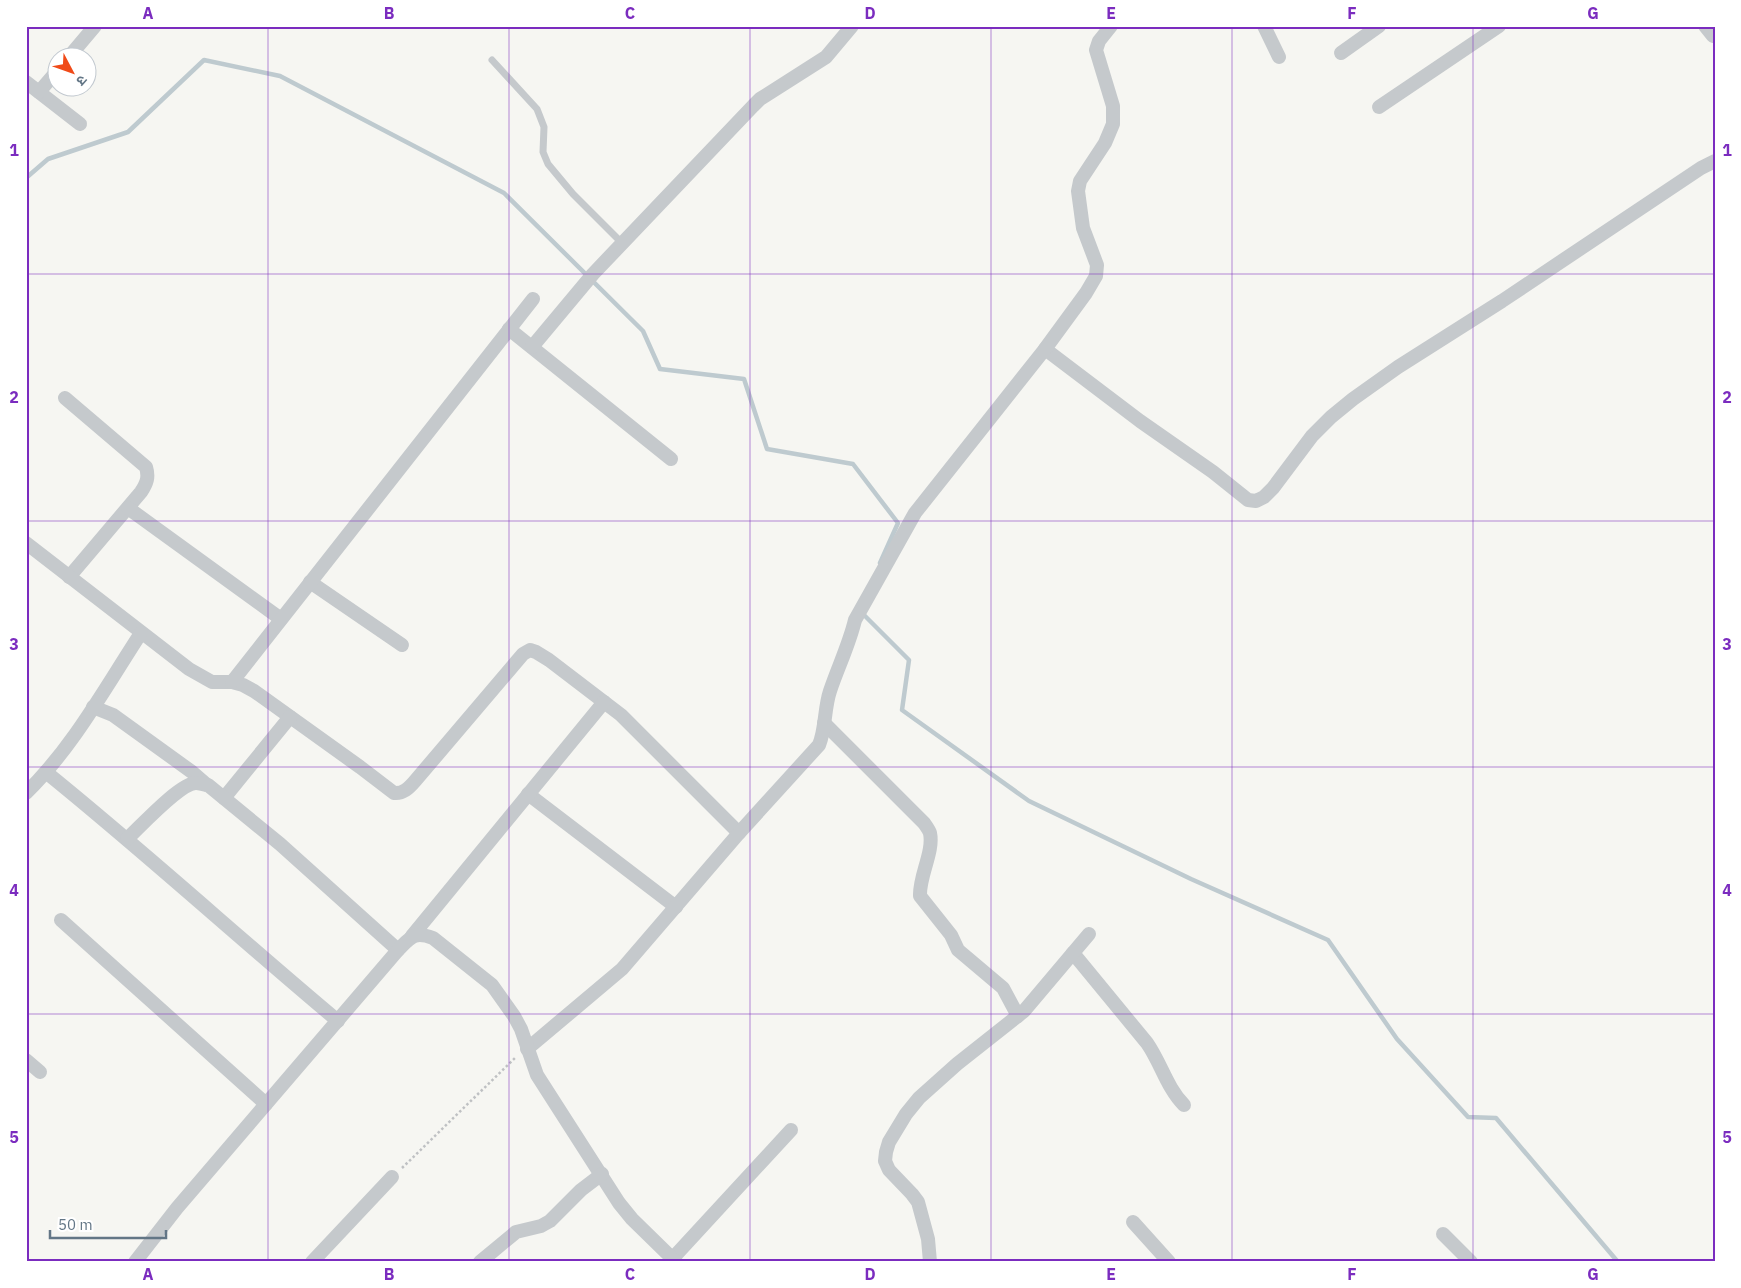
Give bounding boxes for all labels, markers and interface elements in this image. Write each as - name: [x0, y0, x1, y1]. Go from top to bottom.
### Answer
- text: A: [143, 3, 154, 23]
- text: B: [384, 3, 395, 23]
- text: C: [625, 3, 635, 23]
- text: D: [864, 3, 876, 23]
- text: E: [1106, 3, 1116, 23]
- text: F: [1347, 3, 1357, 23]
- text: G: [1587, 3, 1599, 23]
- north arrow: [48, 48, 98, 98]
- text: उ: [72, 72, 91, 90]
- text: 1: [9, 140, 19, 160]
- text: 1: [1722, 140, 1732, 160]
- text: 2: [9, 387, 19, 407]
- text: 2: [1722, 387, 1732, 407]
- text: 3: [9, 634, 19, 654]
- text: 3: [1722, 634, 1732, 654]
- text: 4: [9, 880, 19, 900]
- text: 4: [1722, 880, 1732, 900]
- text: 5: [9, 1127, 19, 1147]
- text: 5: [1722, 1127, 1732, 1147]
- scale bar: [50, 1208, 166, 1240]
- text: 50 m: [58, 1215, 93, 1234]
- text: A: [143, 1264, 154, 1284]
- text: B: [384, 1264, 395, 1284]
- text: C: [625, 1264, 635, 1284]
- text: D: [864, 1264, 876, 1284]
- text: E: [1106, 1264, 1116, 1284]
- text: F: [1347, 1264, 1357, 1284]
- text: G: [1587, 1264, 1599, 1284]

